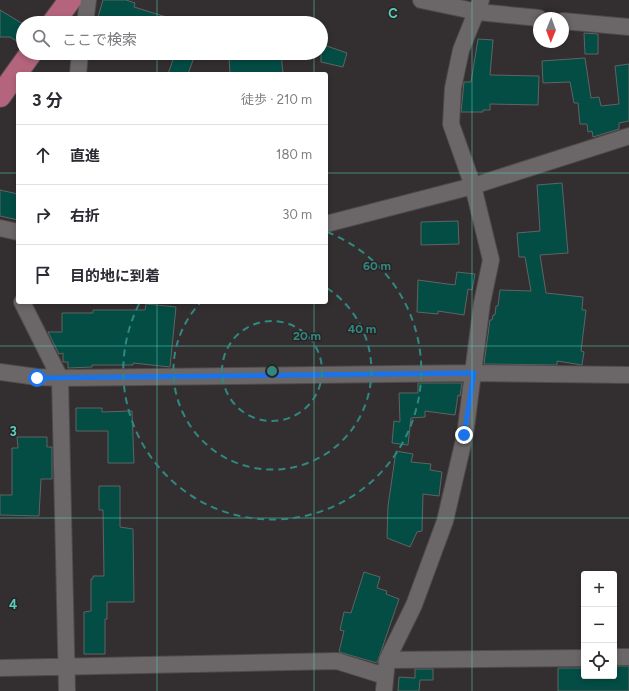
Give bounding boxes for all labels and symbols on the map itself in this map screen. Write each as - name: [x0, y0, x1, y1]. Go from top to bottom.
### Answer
- text: C: [388, 6, 398, 21]
- north arrow: [533, 12, 569, 48]
- text: 60 m: [363, 259, 391, 273]
- text: 40 m: [348, 322, 376, 336]
- text: 20 m: [293, 329, 321, 343]
- centre of rings: [265, 364, 279, 378]
- route start: [28, 369, 46, 387]
- text: 3: [9, 424, 17, 439]
- route end: [455, 426, 473, 444]
- text: 4: [9, 597, 17, 612]

